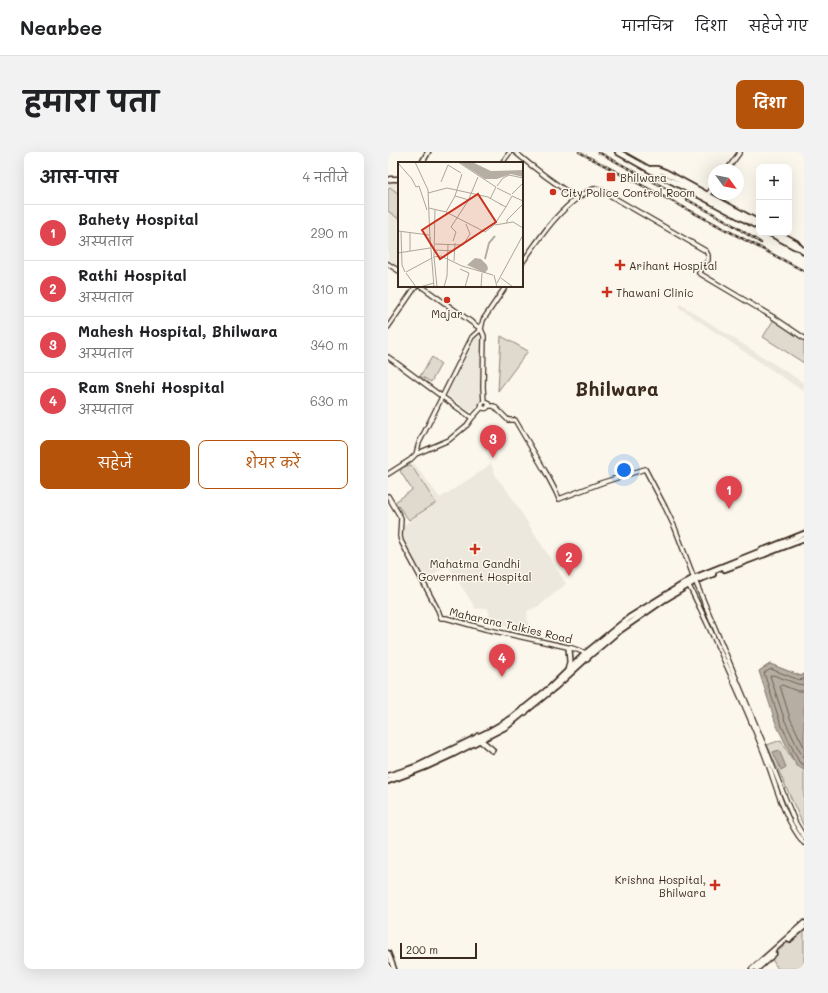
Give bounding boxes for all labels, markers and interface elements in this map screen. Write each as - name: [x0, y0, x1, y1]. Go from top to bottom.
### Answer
- text: Nearbee: [20, 15, 102, 40]
- text: मानचित्र: [622, 16, 673, 35]
- text: दिशा: [695, 16, 727, 35]
- text: सहेजे गए: [749, 16, 808, 35]
- button: दिशा: [736, 80, 804, 129]
- text: हमारा पता: [24, 83, 159, 119]
- inset map: [398, 162, 523, 287]
- north arrow: [708, 164, 744, 200]
- map controls: [756, 164, 792, 236]
- button: +: [756, 164, 792, 200]
- text: आस-पास: [40, 165, 118, 187]
- text: 4 नतीजे: [302, 168, 348, 185]
- place label: Bhilwara: [620, 170, 667, 185]
- marker: Bhilwara: [605, 171, 617, 183]
- place label: City Police Control Room: [561, 185, 695, 200]
- marker: City Police Control Room: [548, 187, 558, 197]
- button: −: [756, 200, 792, 236]
- text: Bahety Hospital: [78, 209, 198, 229]
- text: 1: [50, 224, 56, 241]
- text: 290 m: [311, 224, 348, 241]
- text: अस्पताल: [78, 232, 133, 249]
- place label: Arihant Hospital: [629, 258, 717, 273]
- marker: Arihant Hospital: [614, 259, 626, 271]
- text: Rathi Hospital: [78, 265, 187, 285]
- text: 2: [49, 280, 57, 297]
- text: 310 m: [312, 280, 348, 297]
- place label: Thawani Clinic: [616, 285, 693, 300]
- marker: Thawani Clinic: [601, 286, 613, 298]
- text: अस्पताल: [78, 288, 133, 305]
- marker: Majar: [442, 295, 452, 305]
- place label: Majar: [431, 306, 463, 321]
- text: Mahesh Hospital, Bhilwara: [78, 321, 278, 341]
- text: 3: [49, 336, 57, 353]
- text: 340 m: [310, 336, 348, 353]
- text: अस्पताल: [78, 344, 133, 361]
- district label: Bhilwara: [575, 376, 659, 401]
- text: Ram Snehi Hospital: [78, 377, 224, 397]
- text: 4: [49, 392, 57, 409]
- text: 630 m: [310, 392, 348, 409]
- text: अस्पताल: [78, 400, 133, 417]
- pin: 3: [480, 425, 506, 458]
- button: सहेजें: [40, 440, 190, 489]
- button: शेयर करें: [198, 440, 348, 489]
- your location: [614, 460, 634, 480]
- pin: 1: [716, 476, 742, 509]
- marker: Mahatma Gandhi Government Hospital: [469, 543, 481, 555]
- pin: 2: [556, 543, 582, 576]
- place label: Mahatma Gandhi Government Hospital: [418, 556, 532, 584]
- street label: Maharana Talkies Road: [448, 604, 574, 646]
- pin: 4: [489, 644, 515, 677]
- place label: Krishna Hospital, Bhilwara: [615, 872, 706, 900]
- marker: Krishna Hospital, Bhilwara: [709, 879, 721, 891]
- scale bar: [400, 941, 477, 960]
- text: 200 m: [406, 942, 438, 957]

